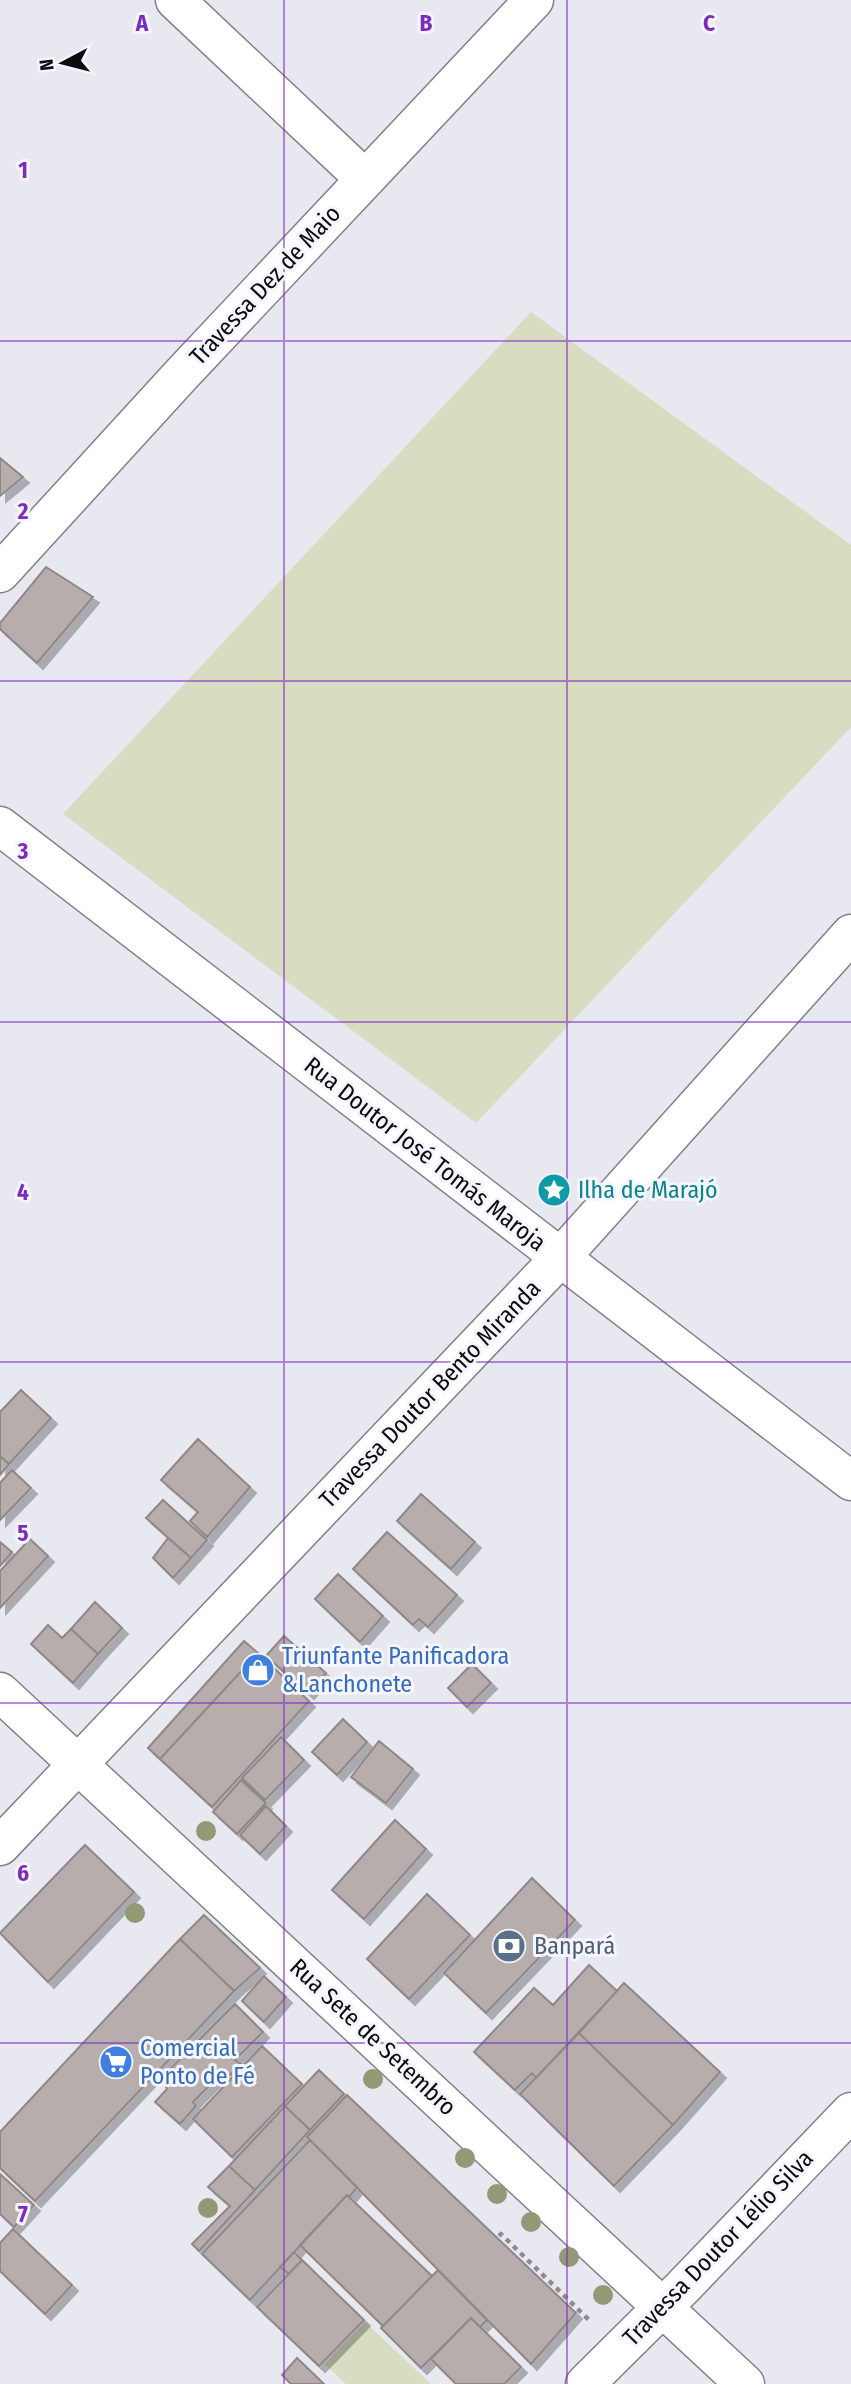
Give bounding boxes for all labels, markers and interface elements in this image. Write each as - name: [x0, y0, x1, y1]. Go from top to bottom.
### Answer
- text: A: [135, 9, 149, 37]
- text: B: [420, 9, 433, 37]
- text: C: [703, 9, 715, 37]
- north arrow: [28, 28, 98, 98]
- text: N: [35, 58, 59, 72]
- text: 1: [18, 156, 28, 184]
- street label: Travessa Dez de Maio: [184, 199, 346, 371]
- text: 2: [17, 497, 29, 525]
- text: 3: [17, 837, 29, 865]
- street label: Rua Doutor José Tomás Maroja: [299, 1051, 551, 1257]
- place icon: Ilha de Marajó: [535, 1171, 573, 1209]
- place label: Ilha de Marajó: [578, 1176, 718, 1204]
- text: 4: [17, 1178, 29, 1206]
- street label: Travessa Doutor Bento Miranda: [314, 1274, 546, 1514]
- text: 5: [17, 1519, 29, 1547]
- place label: Triunfante Panificadora &Lanchonete: [282, 1642, 509, 1698]
- shop icon: Triunfante Panificadora &Lanchonete: [239, 1651, 277, 1689]
- text: 6: [17, 1859, 29, 1887]
- bank icon: Banpará: [490, 1927, 528, 1965]
- place label: Banpará: [534, 1932, 615, 1960]
- street label: Rua Sete de Setembro: [284, 1953, 462, 2121]
- place label: Comercial Ponto de Fé: [140, 2034, 255, 2090]
- supermarket icon: Comercial Ponto de Fé: [97, 2043, 135, 2081]
- street label: Travessa Doutor Lélio Silva: [617, 2144, 819, 2352]
- text: 7: [18, 2200, 28, 2228]

